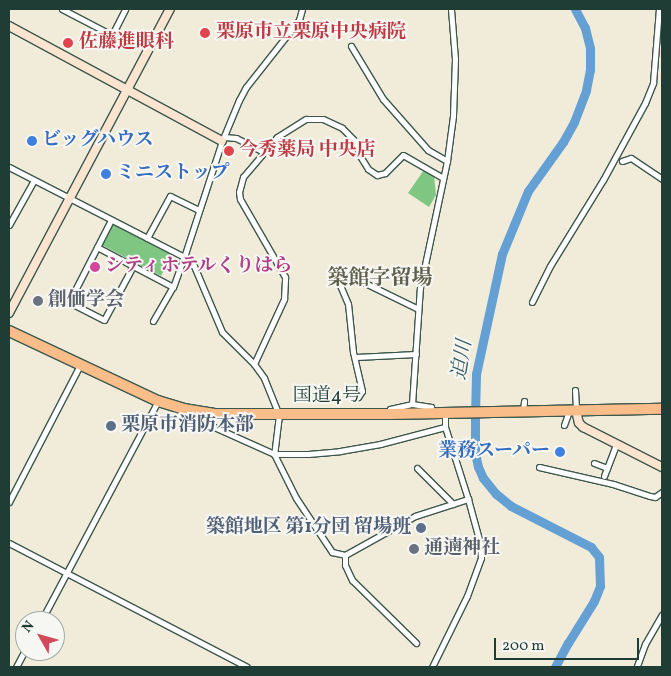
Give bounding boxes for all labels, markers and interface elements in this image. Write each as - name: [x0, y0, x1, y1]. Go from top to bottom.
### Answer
- place label: 栗原市立栗原中央病院: [216, 22, 406, 44]
- marker: 栗原市立栗原中央病院: [198, 26, 212, 40]
- place label: 佐藤進眼科: [79, 32, 174, 54]
- marker: 佐藤進眼科: [61, 36, 75, 50]
- place label: ビッグハウス: [42, 130, 156, 152]
- marker: ビッグハウス: [26, 135, 38, 147]
- place label: 今秀薬局 中央店: [239, 140, 376, 162]
- marker: 今秀薬局 中央店: [223, 145, 235, 157]
- place label: ミニストップ: [116, 163, 230, 185]
- marker: ミニストップ: [100, 168, 112, 180]
- place label: シティホテルくりはら: [105, 256, 295, 278]
- marker: シティホテルくりはら: [89, 261, 101, 273]
- district label: 築館字留場: [328, 266, 432, 292]
- place label: 創価学会: [48, 290, 124, 312]
- marker: 創価学会: [32, 295, 44, 307]
- water label: 迫川: [448, 338, 478, 382]
- street label: 国道4号: [293, 386, 361, 408]
- place label: 栗原市消防本部: [121, 415, 254, 437]
- marker: 栗原市消防本部: [105, 420, 117, 432]
- place label: 業務スーパー: [437, 441, 550, 463]
- marker: 業務スーパー: [554, 446, 566, 458]
- place label: 築館地区 第1分団 留場班: [206, 517, 411, 539]
- marker: 築館地区 第1分団 留場班: [415, 522, 427, 534]
- place label: 通遖神社: [424, 538, 500, 560]
- marker: 通遖神社: [408, 543, 420, 555]
- north arrow: [15, 611, 65, 661]
- text: N: [18, 617, 39, 637]
- scale bar: [496, 628, 641, 660]
- text: 200 m: [502, 636, 545, 657]

